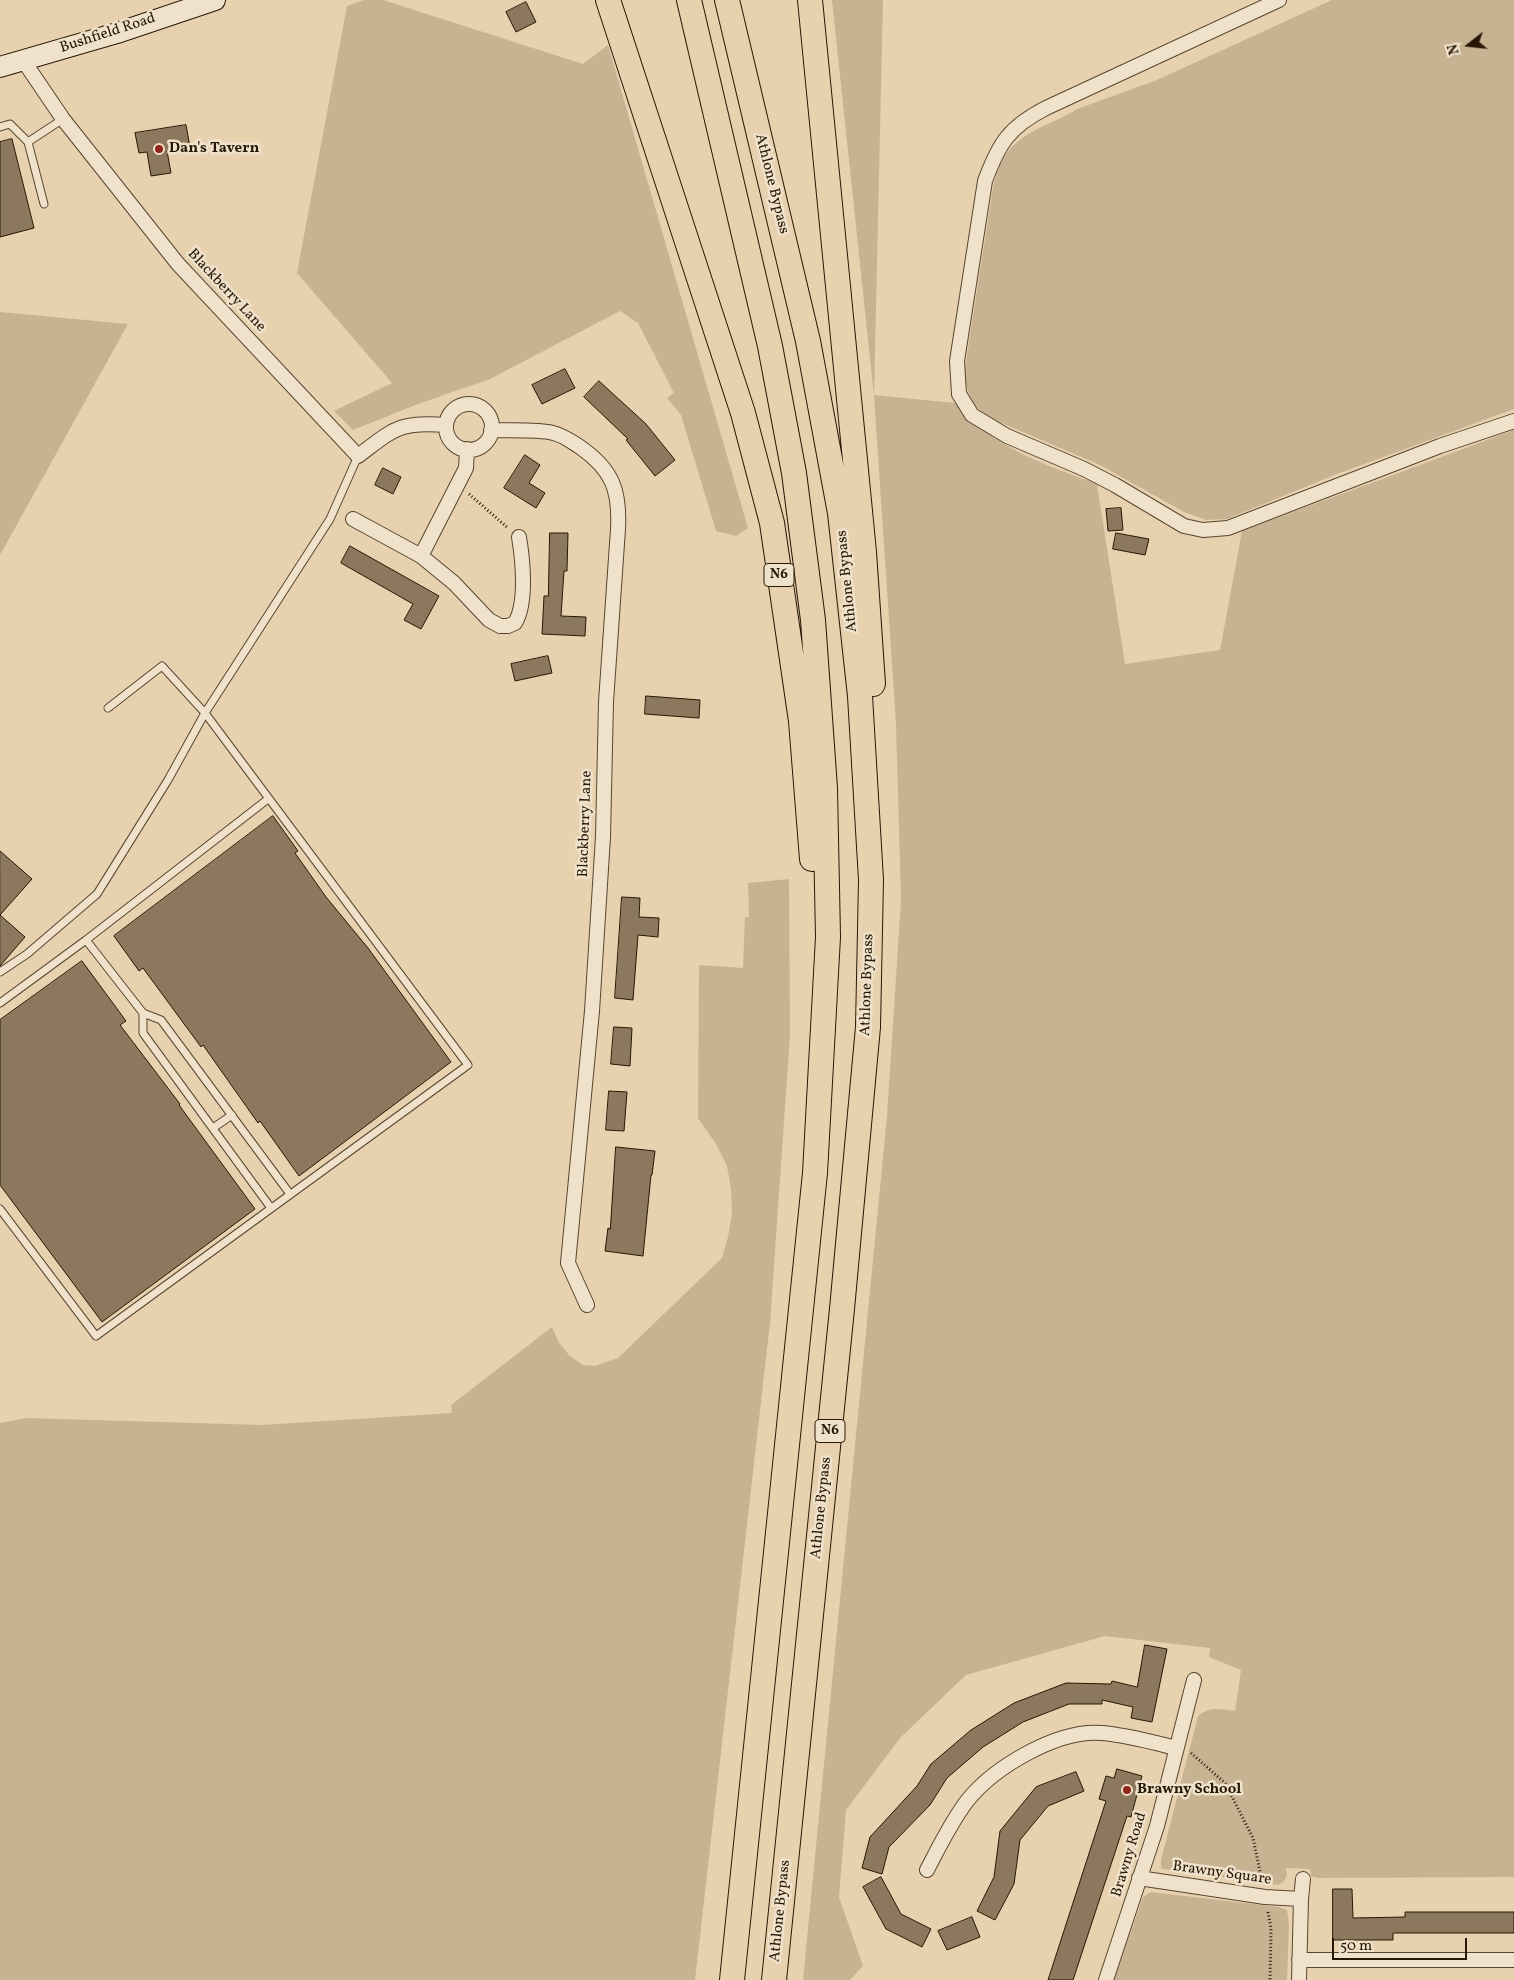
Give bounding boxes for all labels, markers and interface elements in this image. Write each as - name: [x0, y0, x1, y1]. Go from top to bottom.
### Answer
- street label: Bushfield Road: [58, 10, 158, 58]
- north arrow: [1444, 20, 1494, 70]
- text: N: [1444, 42, 1465, 57]
- street label: Athlone Bypass: [750, 132, 792, 236]
- place label: Dan's Tavern: [169, 140, 259, 158]
- marker: Dan's Tavern: [153, 143, 165, 155]
- street label: Blackberry Lane: [183, 246, 269, 336]
- street label: Athlone Bypass: [834, 529, 862, 633]
- road number: N6: [764, 564, 794, 586]
- street label: Blackberry Lane: [575, 770, 597, 878]
- street label: Athlone Bypass: [857, 933, 879, 1037]
- road number: N6: [815, 1420, 845, 1442]
- street label: Athlone Bypass: [808, 1456, 836, 1560]
- place label: Brawny School: [1137, 1781, 1241, 1799]
- marker: Brawny School: [1121, 1784, 1133, 1796]
- street label: Brawny Road: [1109, 1810, 1151, 1900]
- street label: Brawny Square: [1171, 1858, 1273, 1890]
- street label: Athlone Bypass: [767, 1859, 795, 1963]
- scale bar: [1334, 1928, 1469, 1960]
- text: 50 m: [1340, 1936, 1372, 1957]

